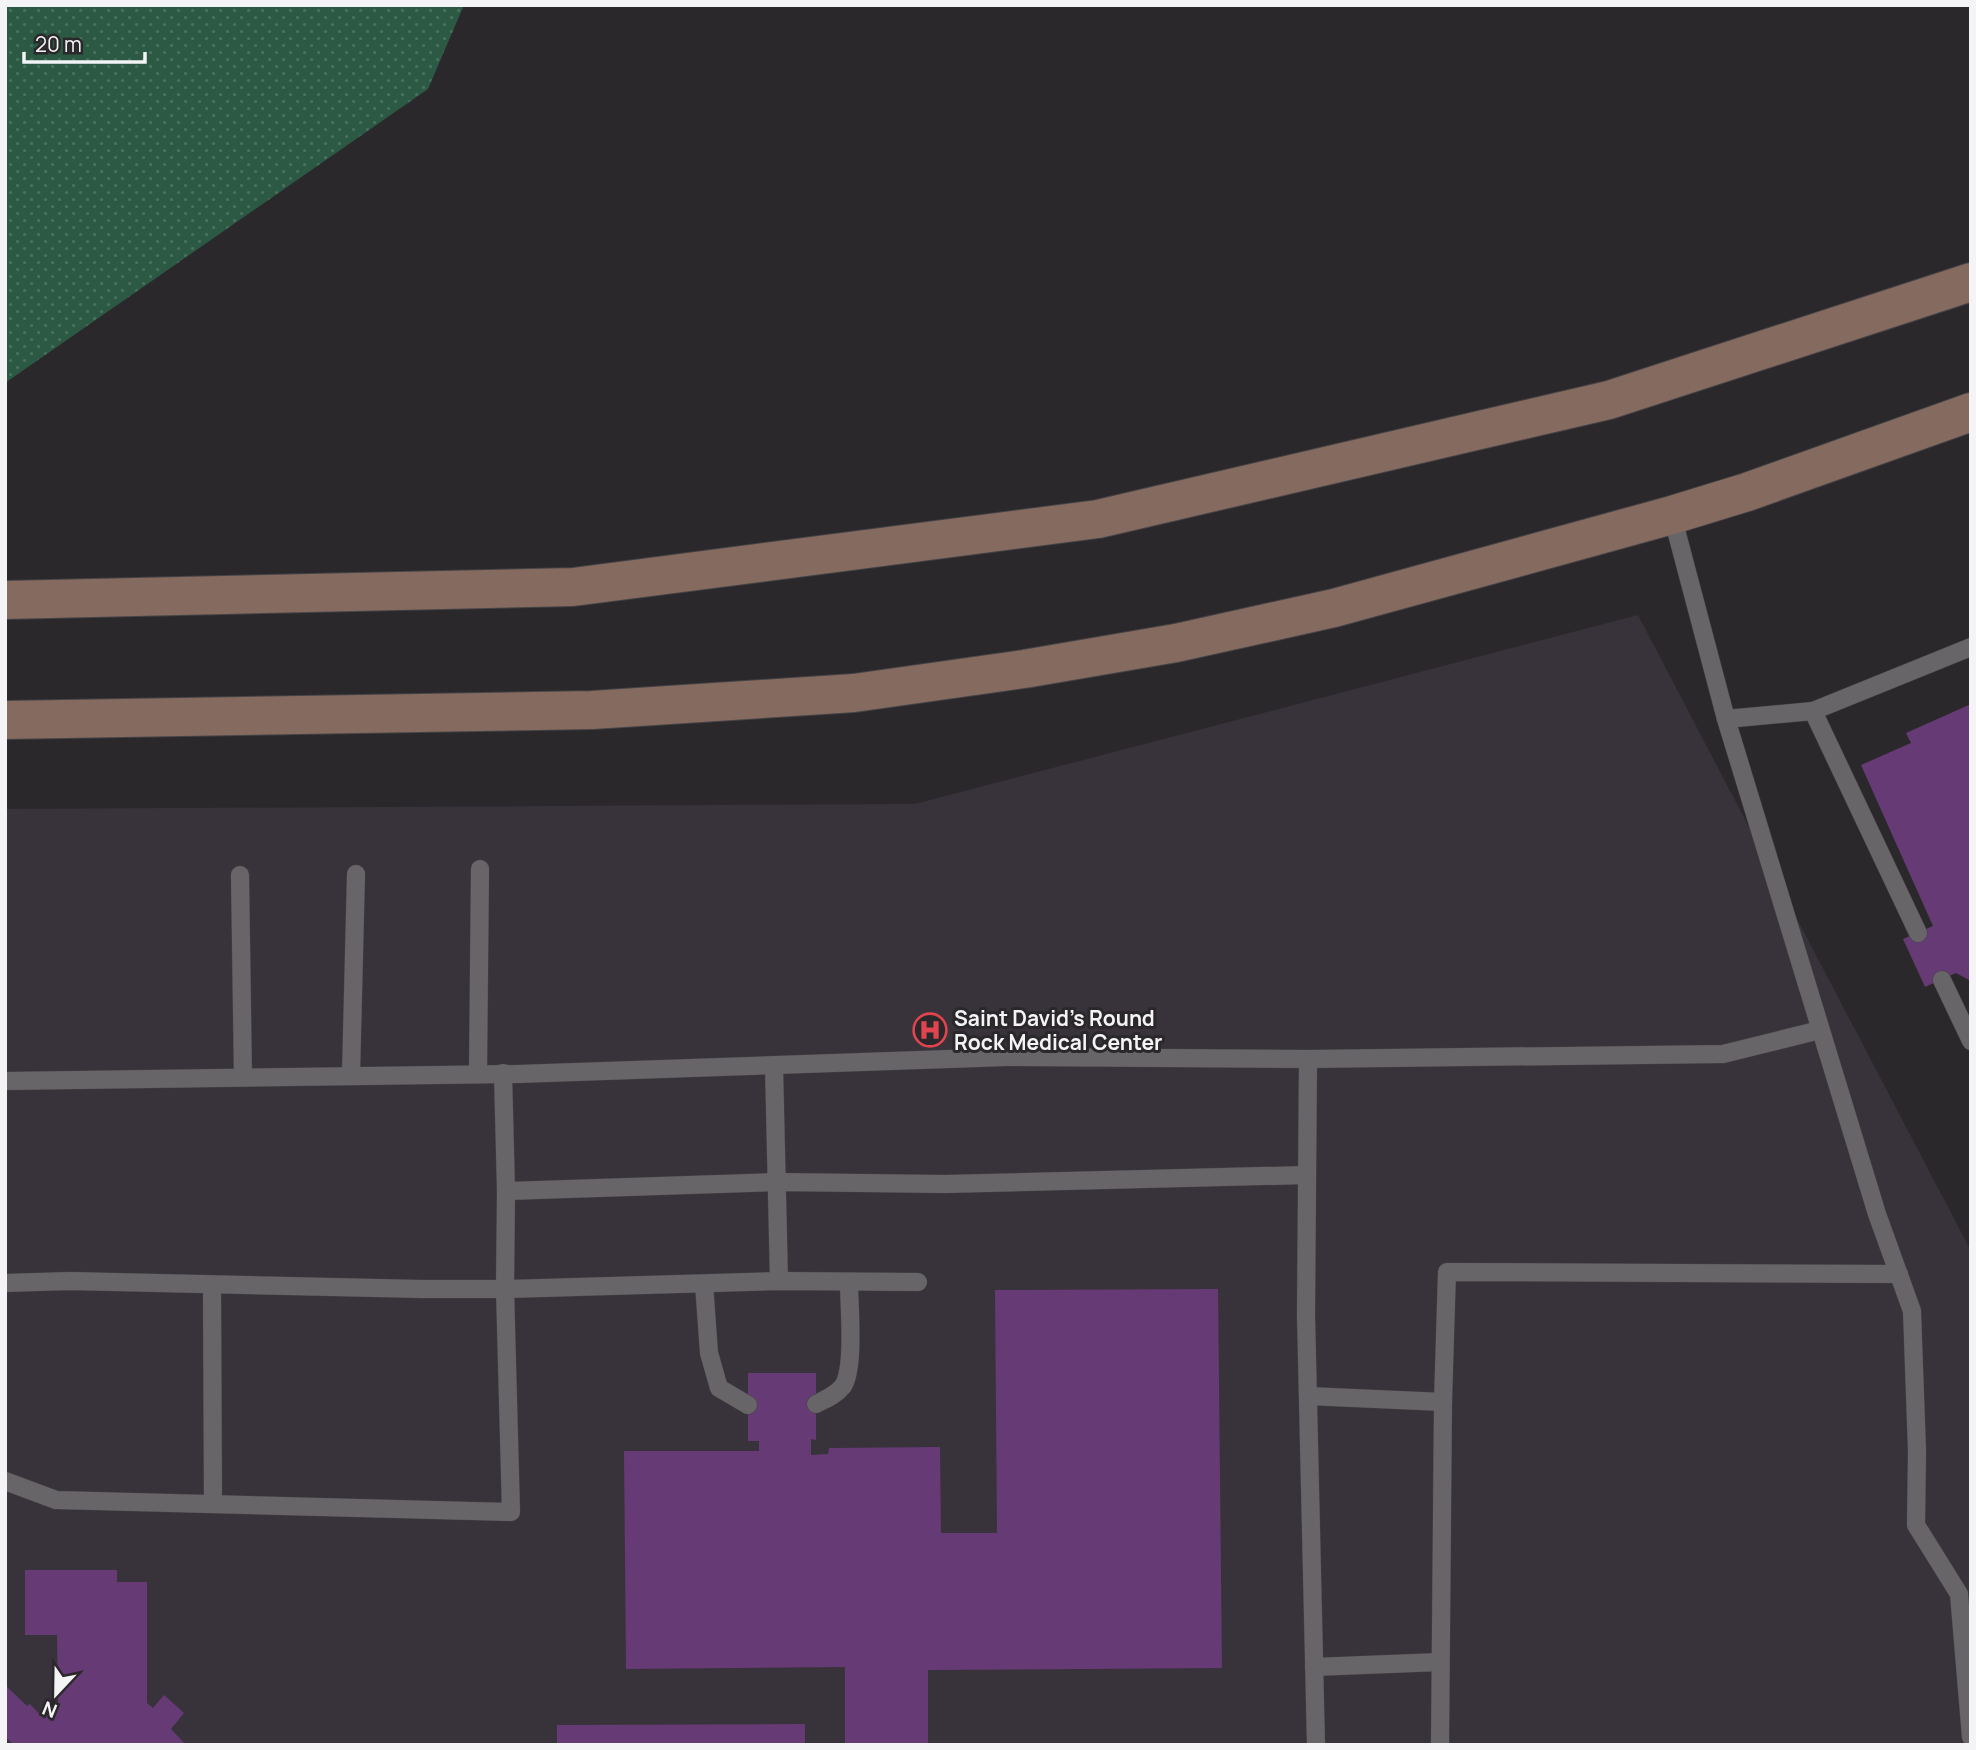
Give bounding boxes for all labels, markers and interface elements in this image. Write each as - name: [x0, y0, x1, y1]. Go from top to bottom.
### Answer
- scale bar: [24, 21, 145, 65]
- text: 20 m: [35, 30, 82, 58]
- place label: Saint David's Round Rock Medical Center: [954, 1004, 1162, 1056]
- hospital icon: Saint David's Round Rock Medical Center: [911, 1011, 949, 1049]
- north arrow: [21, 1659, 91, 1729]
- text: N: [38, 1695, 61, 1724]

